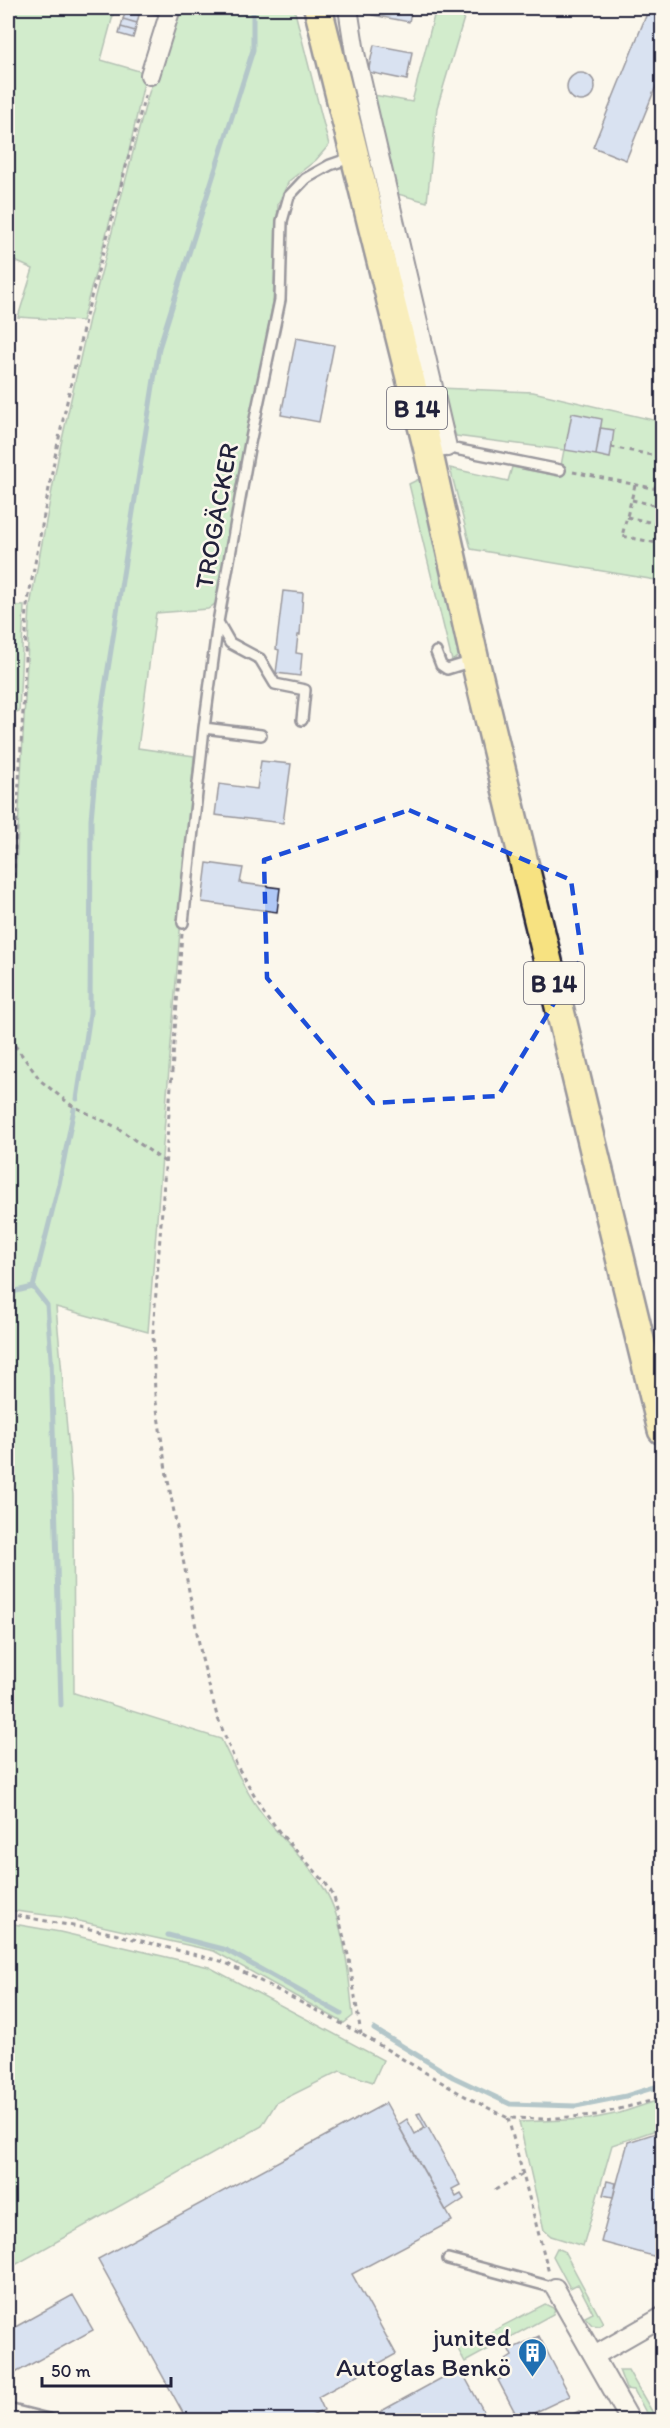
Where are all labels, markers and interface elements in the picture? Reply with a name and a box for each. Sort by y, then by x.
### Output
road number: B 14 [387,387,447,429]
street label: TROGÄCKER [187,441,245,591]
road number: B 14 [524,962,584,1004]
place label: junited Autoglas Benkö [336,2321,512,2383]
building icon: junited Autoglas Benkö [516,2336,548,2378]
scale bar [42,2350,171,2388]
text: 50 m [51,2360,91,2382]

